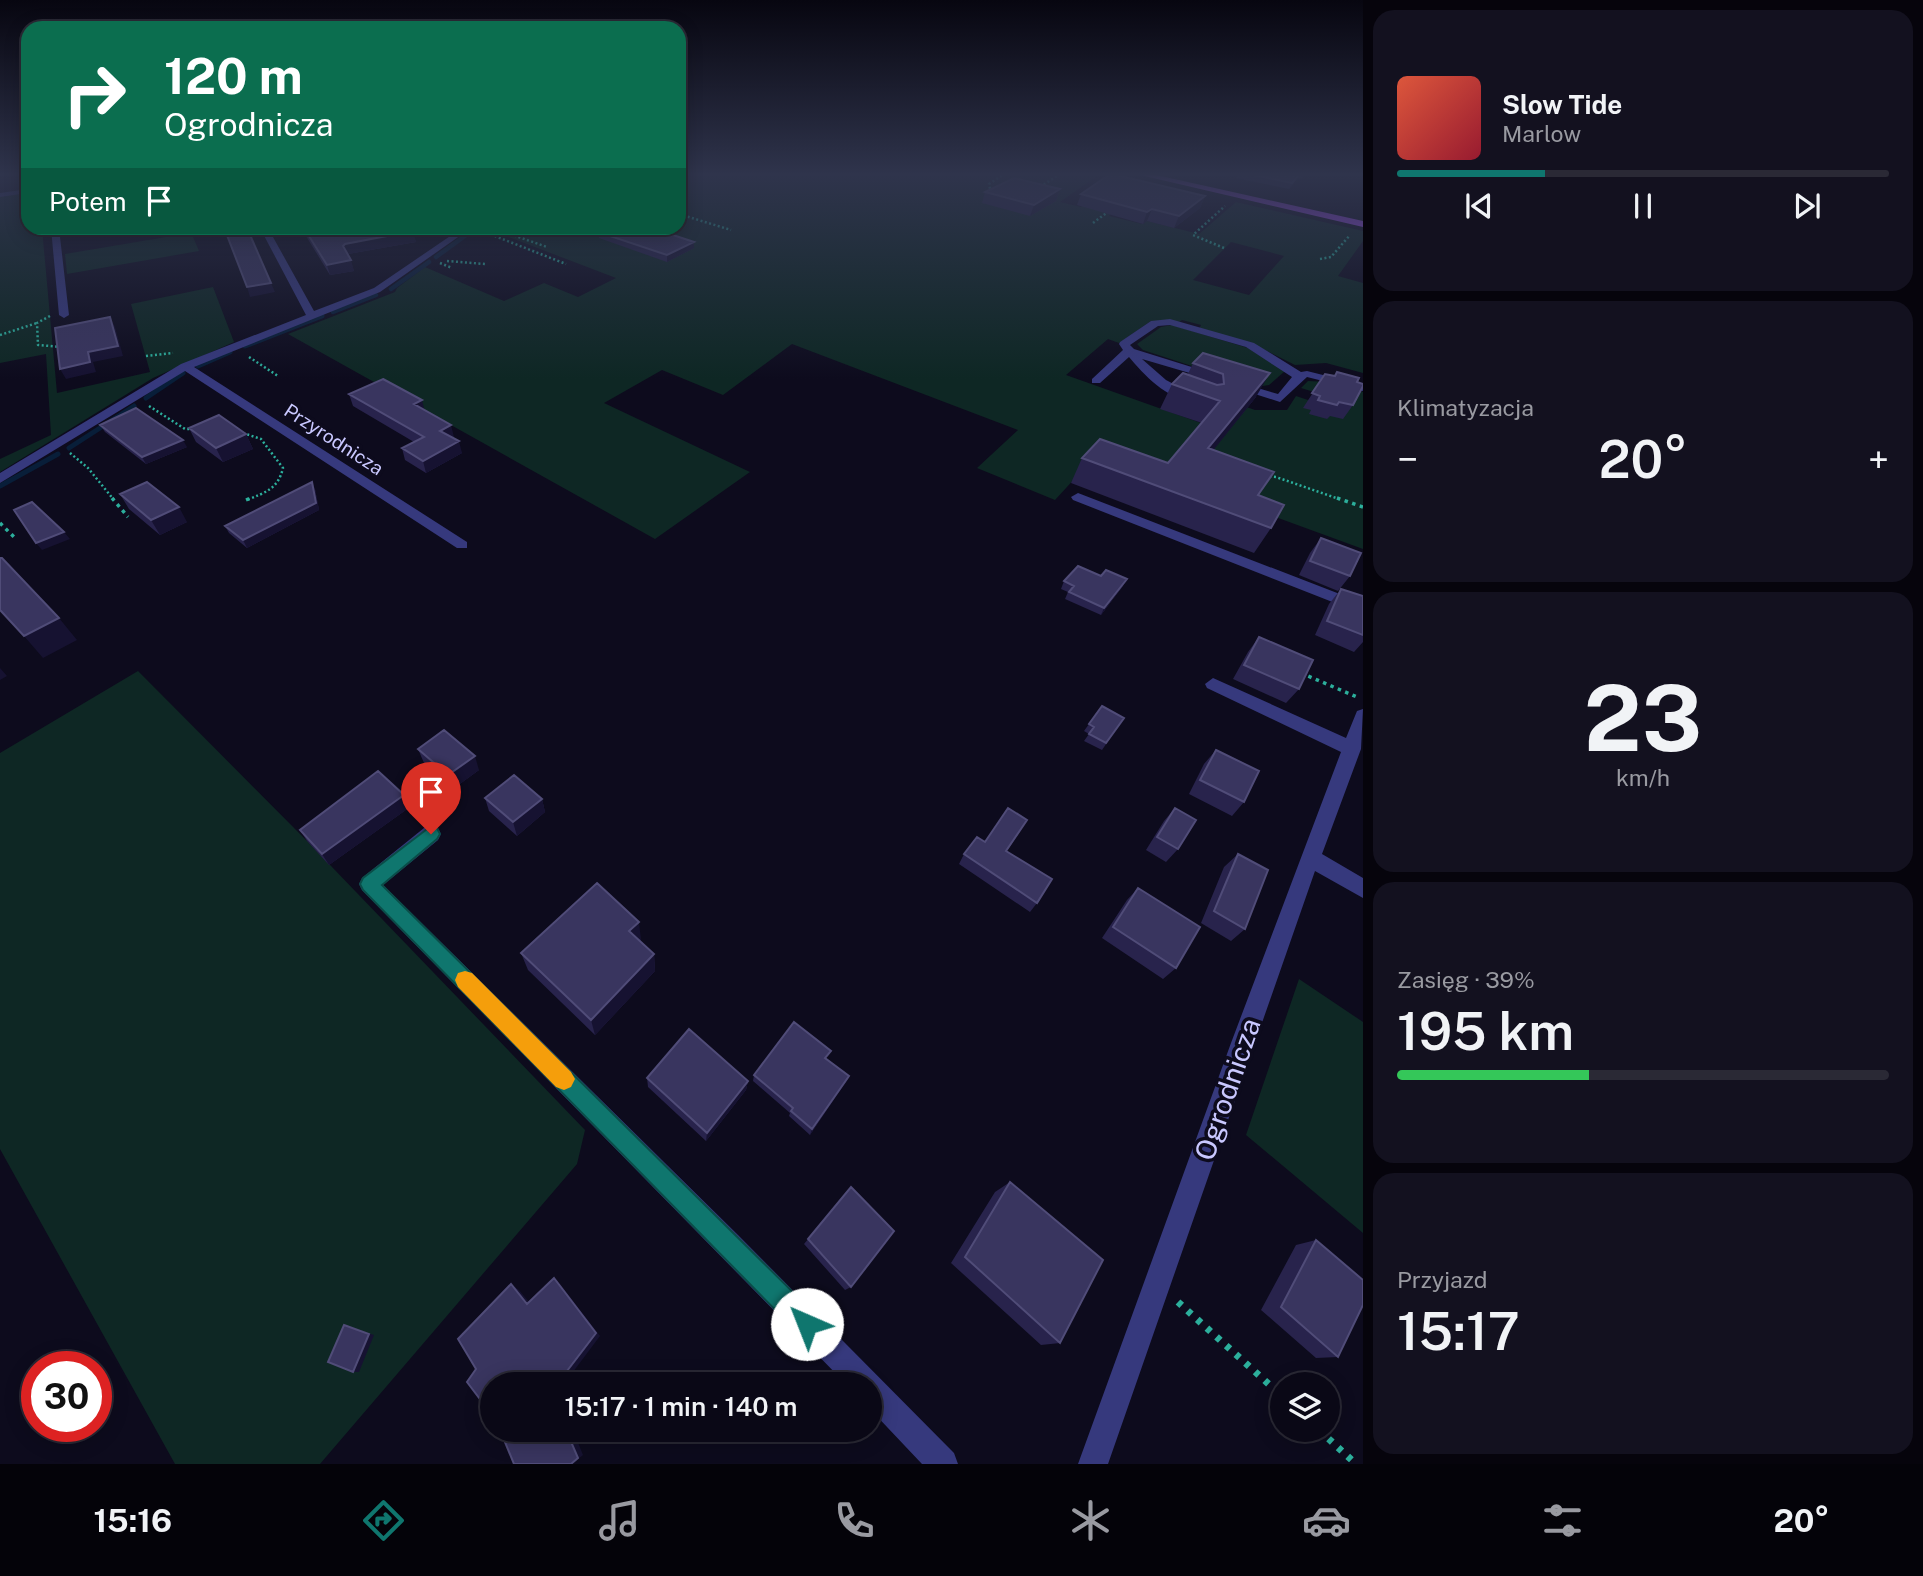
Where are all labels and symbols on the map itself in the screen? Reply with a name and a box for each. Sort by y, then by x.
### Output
street label: Przyrodnicza [280,399,388,479]
pin [401,762,461,834]
street label: Ogrodnicza [1187,1014,1267,1164]
position arrow [770,1287,844,1361]
speed limit sign: 30 [21,1351,112,1442]

